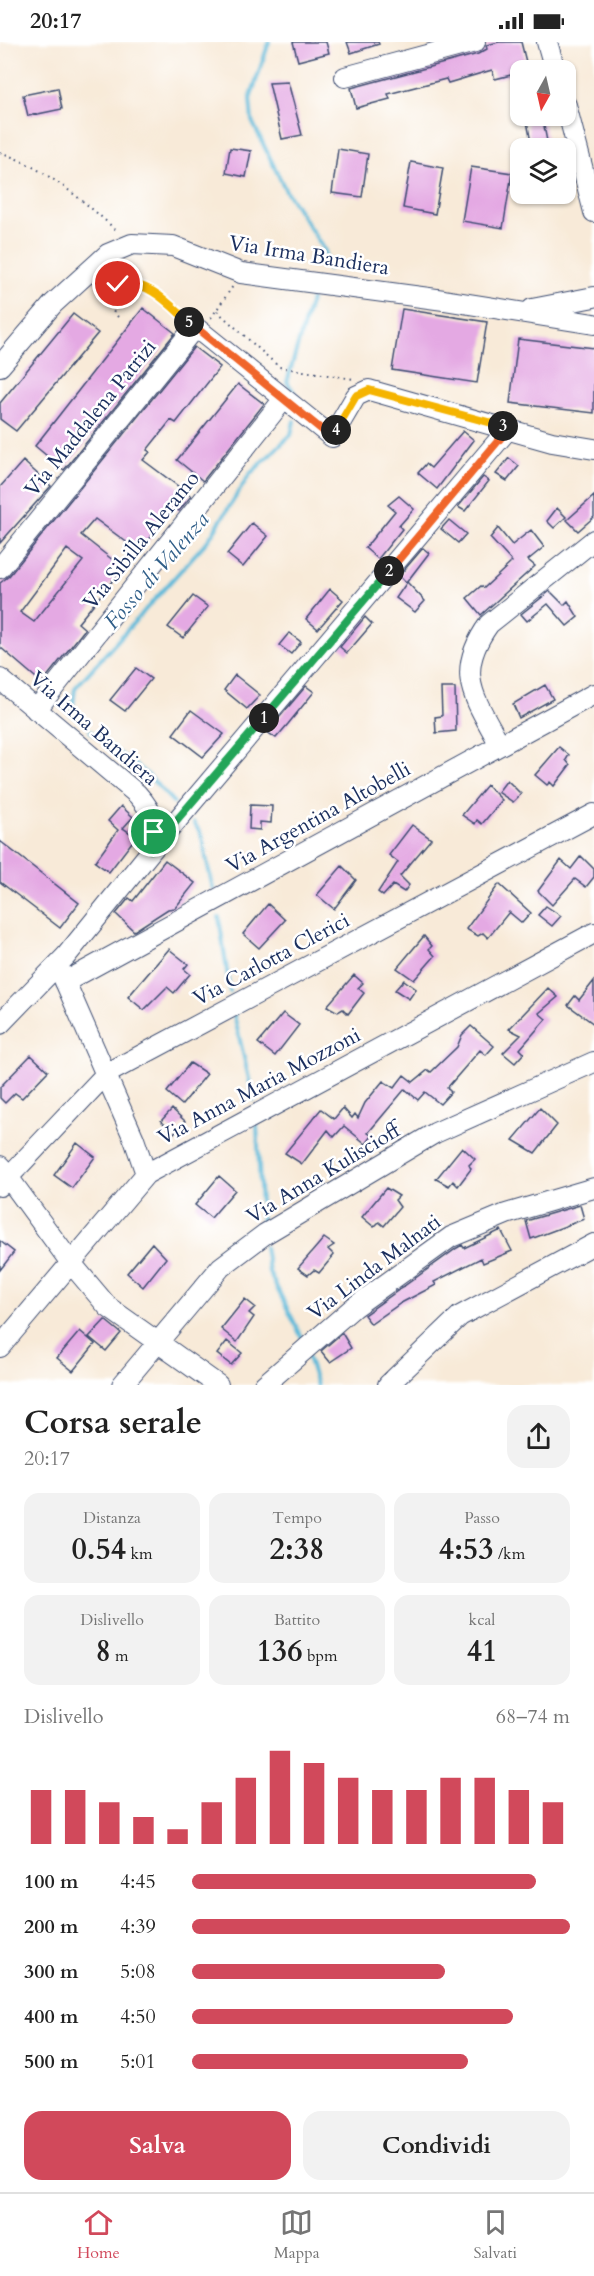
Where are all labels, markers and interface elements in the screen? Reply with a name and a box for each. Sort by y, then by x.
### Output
text: 20:17 [30,6,81,36]
north arrow [510,60,576,126]
map controls [510,60,576,204]
button: layers [510,138,576,204]
street label: Via Irma Bandiera [227,229,391,282]
pin [92,258,143,309]
icon: check [101,267,134,300]
pin: 5 [174,307,204,337]
text: 5 [185,311,193,333]
street label: Via Maddalena Patrizi [18,333,163,503]
pin: 3 [488,411,518,441]
pin: 4 [321,415,351,445]
text: 3 [499,415,507,437]
text: 4 [332,419,340,441]
street label: Via Sibilla Aleramo [76,465,206,616]
water label: Fosso di Valenza [98,506,216,636]
pin: 2 [374,556,404,586]
text: 2 [385,560,393,582]
street label: Via Irma Bandiera [23,664,164,792]
pin: 1 [249,703,279,733]
text: 1 [260,707,268,729]
street label: Via Argentina Altobelli [221,755,416,880]
pin [128,806,179,857]
icon: arrive [137,815,170,848]
street label: Via Carlotta Clerici [188,906,355,1013]
street label: Via Anna Maria Mozzoni [153,1021,366,1152]
street label: Via Anna Kuliscioff [241,1114,408,1231]
street label: Via Linda Malnati [302,1208,447,1327]
text: Corsa serale [24,1400,202,1445]
button: share [507,1405,570,1468]
text: 20:17 [24,1445,70,1472]
text: Distanza [83,1507,141,1529]
text: Tempo [272,1507,322,1529]
text: Passo [464,1507,500,1529]
text: 0.54 [71,1529,126,1570]
text: 2:38 [270,1529,324,1570]
text: 4:53 [439,1529,494,1570]
text: km [126,1543,153,1565]
text: /km [494,1543,525,1565]
text: Dislivello [80,1609,144,1631]
text: Battito [274,1609,320,1631]
text: kcal [469,1609,495,1631]
text: 8 [95,1631,111,1672]
text: 136 [256,1631,303,1672]
text: 41 [467,1631,497,1672]
text: m [111,1645,129,1667]
text: bpm [303,1645,338,1667]
text: Dislivello [24,1703,103,1730]
text: 68–74 m [496,1703,570,1730]
text: 100 m [24,1868,79,1895]
text: 4:45 [120,1868,156,1895]
text: 200 m [24,1913,79,1940]
text: 4:39 [120,1913,156,1940]
text: 300 m [24,1958,79,1985]
text: 5:08 [120,1958,156,1985]
text: 400 m [24,2003,79,2030]
text: 4:50 [120,2003,156,2030]
text: 500 m [24,2048,79,2075]
text: 5:01 [120,2048,156,2075]
button: Salva [24,2111,291,2180]
button: Condividi [303,2111,570,2180]
tab: Home [77,2206,120,2264]
tab: Mappa [274,2206,320,2264]
tab: Salvati [473,2206,517,2264]

